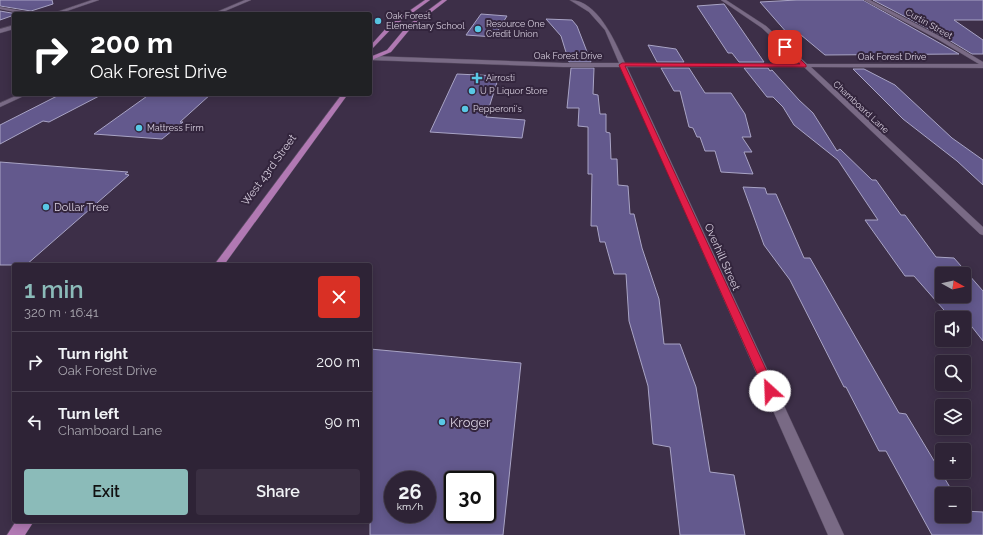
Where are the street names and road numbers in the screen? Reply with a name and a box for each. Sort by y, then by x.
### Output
street label: Curtin Street [904,7,954,41]
street label: Oak Forest Drive [534,51,603,61]
street label: Oak Forest Drive [858,52,927,62]
street label: Chamboard Lane [831,79,891,136]
street label: West 43rd Street [239,132,299,208]
street label: Overhill Street [701,221,743,293]

